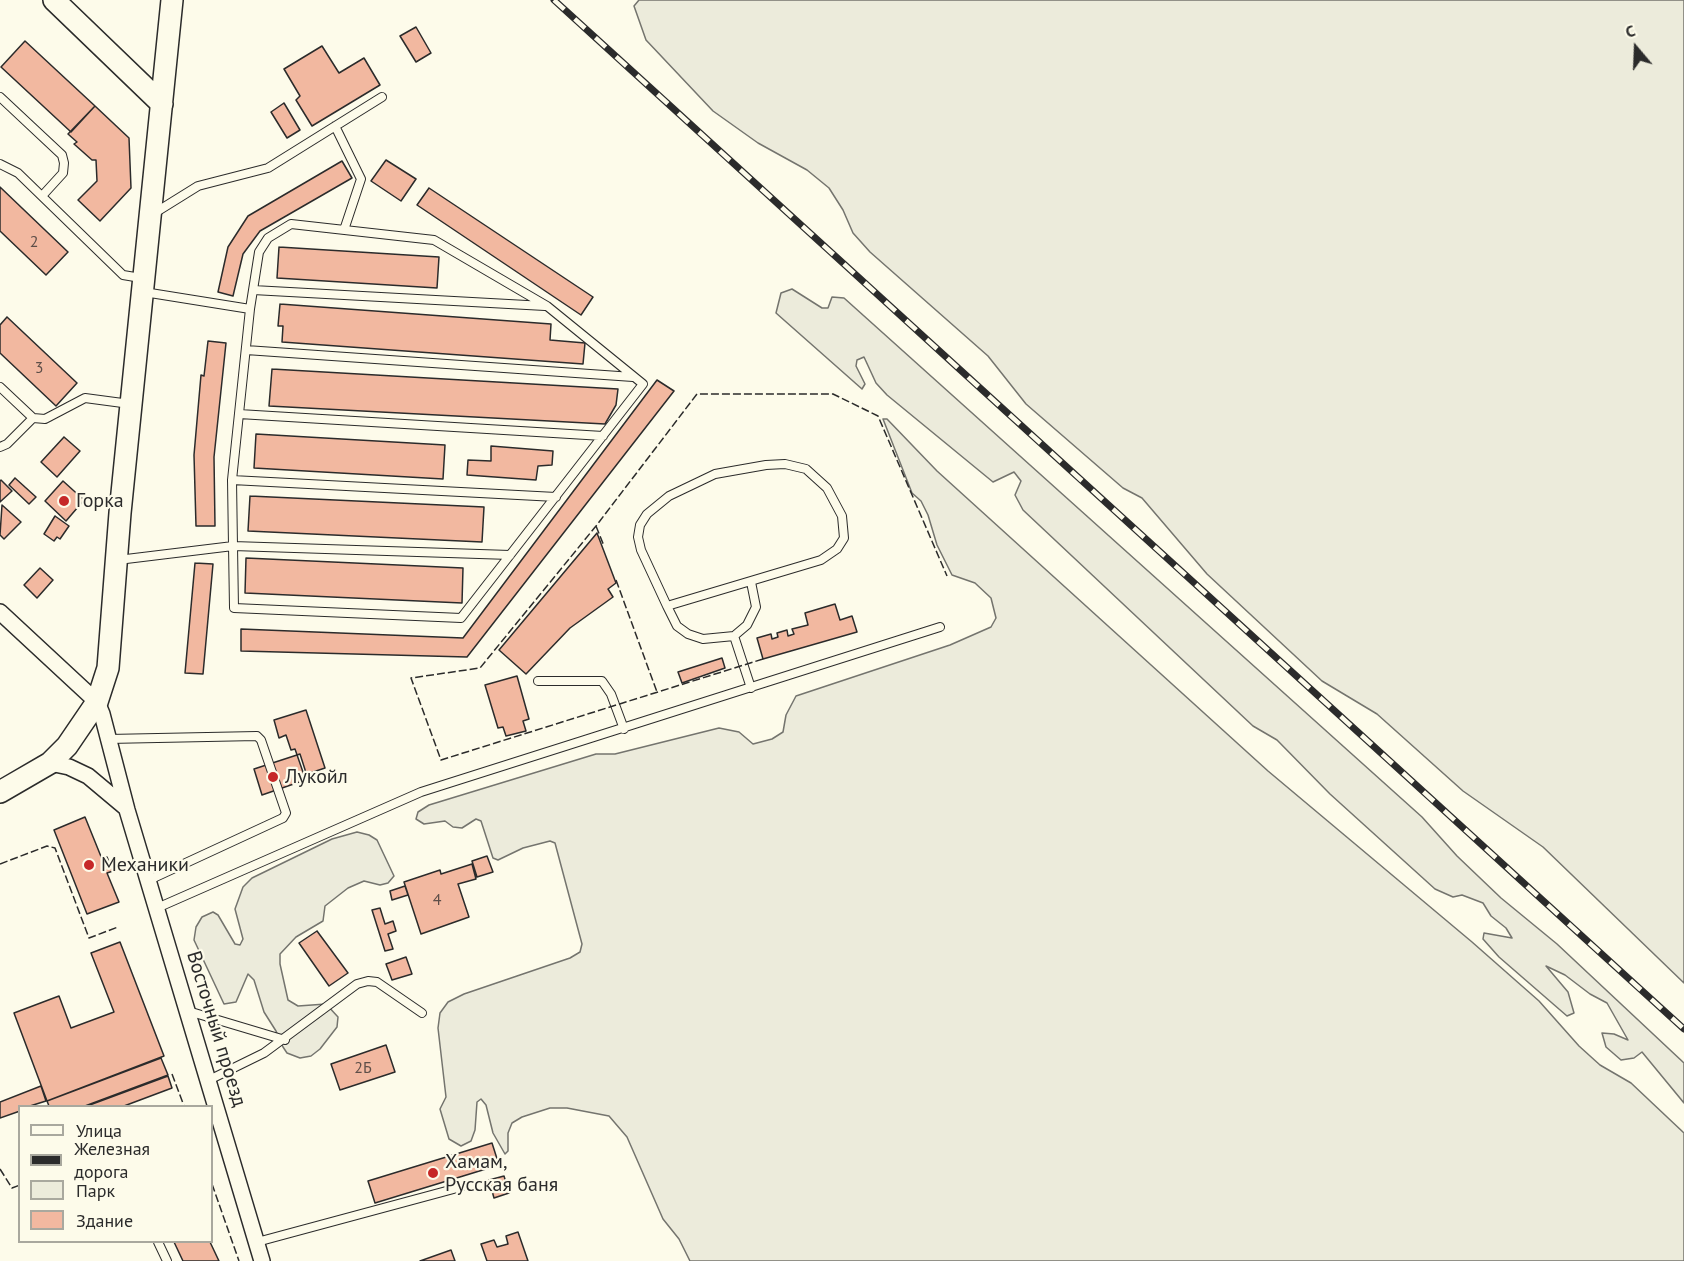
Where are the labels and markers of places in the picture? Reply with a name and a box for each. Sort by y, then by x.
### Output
place label: Горка [76,489,124,513]
marker: Горка [57,494,71,508]
place label: Лукойл [285,765,348,789]
marker: Лукойл [266,770,280,784]
place label: Механики [101,853,189,877]
marker: Механики [82,858,96,872]
place label: Хамам, Русская баня [445,1150,558,1197]
marker: Хамам, Русская баня [426,1166,440,1180]

